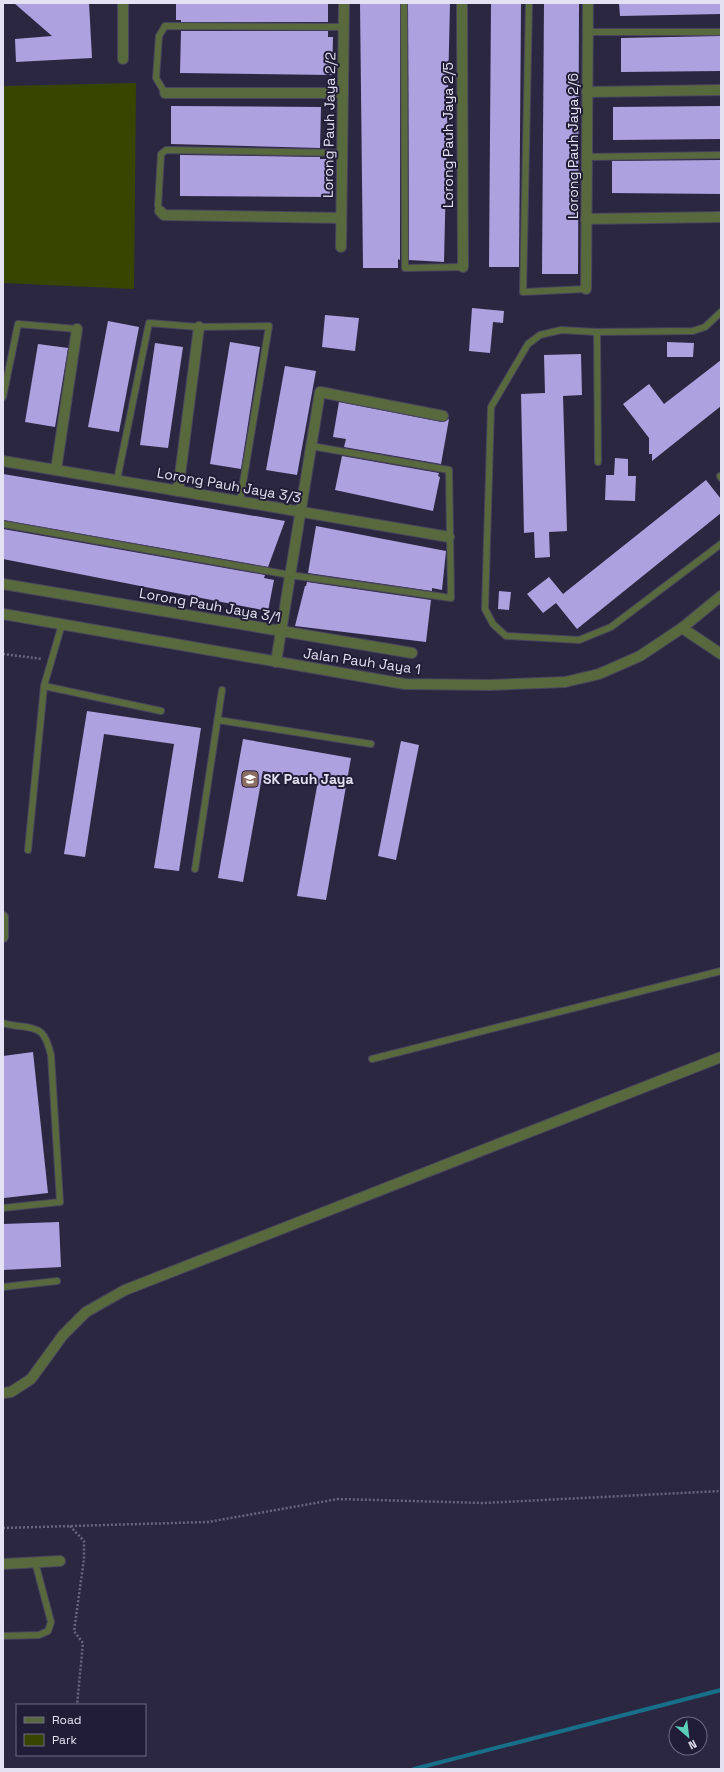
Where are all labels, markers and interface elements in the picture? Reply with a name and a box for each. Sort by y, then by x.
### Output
street label: Lorong Pauh Jaya 2/2 [319,52,339,198]
street label: Lorong Pauh Jaya 2/5 [439,62,457,208]
street label: Lorong Pauh Jaya 2/6 [564,73,582,219]
street label: Lorong Pauh Jaya 3/3 [155,463,303,507]
street label: Lorong Pauh Jaya 3/1 [138,584,282,626]
street label: Jalan Pauh Jaya 1 [302,644,422,678]
school or university icon: SK Pauh Jaya [240,769,260,789]
place label: SK Pauh Jaya [263,770,354,788]
legend [16,1704,146,1756]
text: Road [52,1712,81,1728]
north arrow [668,1716,708,1756]
text: Park [52,1732,77,1748]
text: N [686,1737,699,1753]

